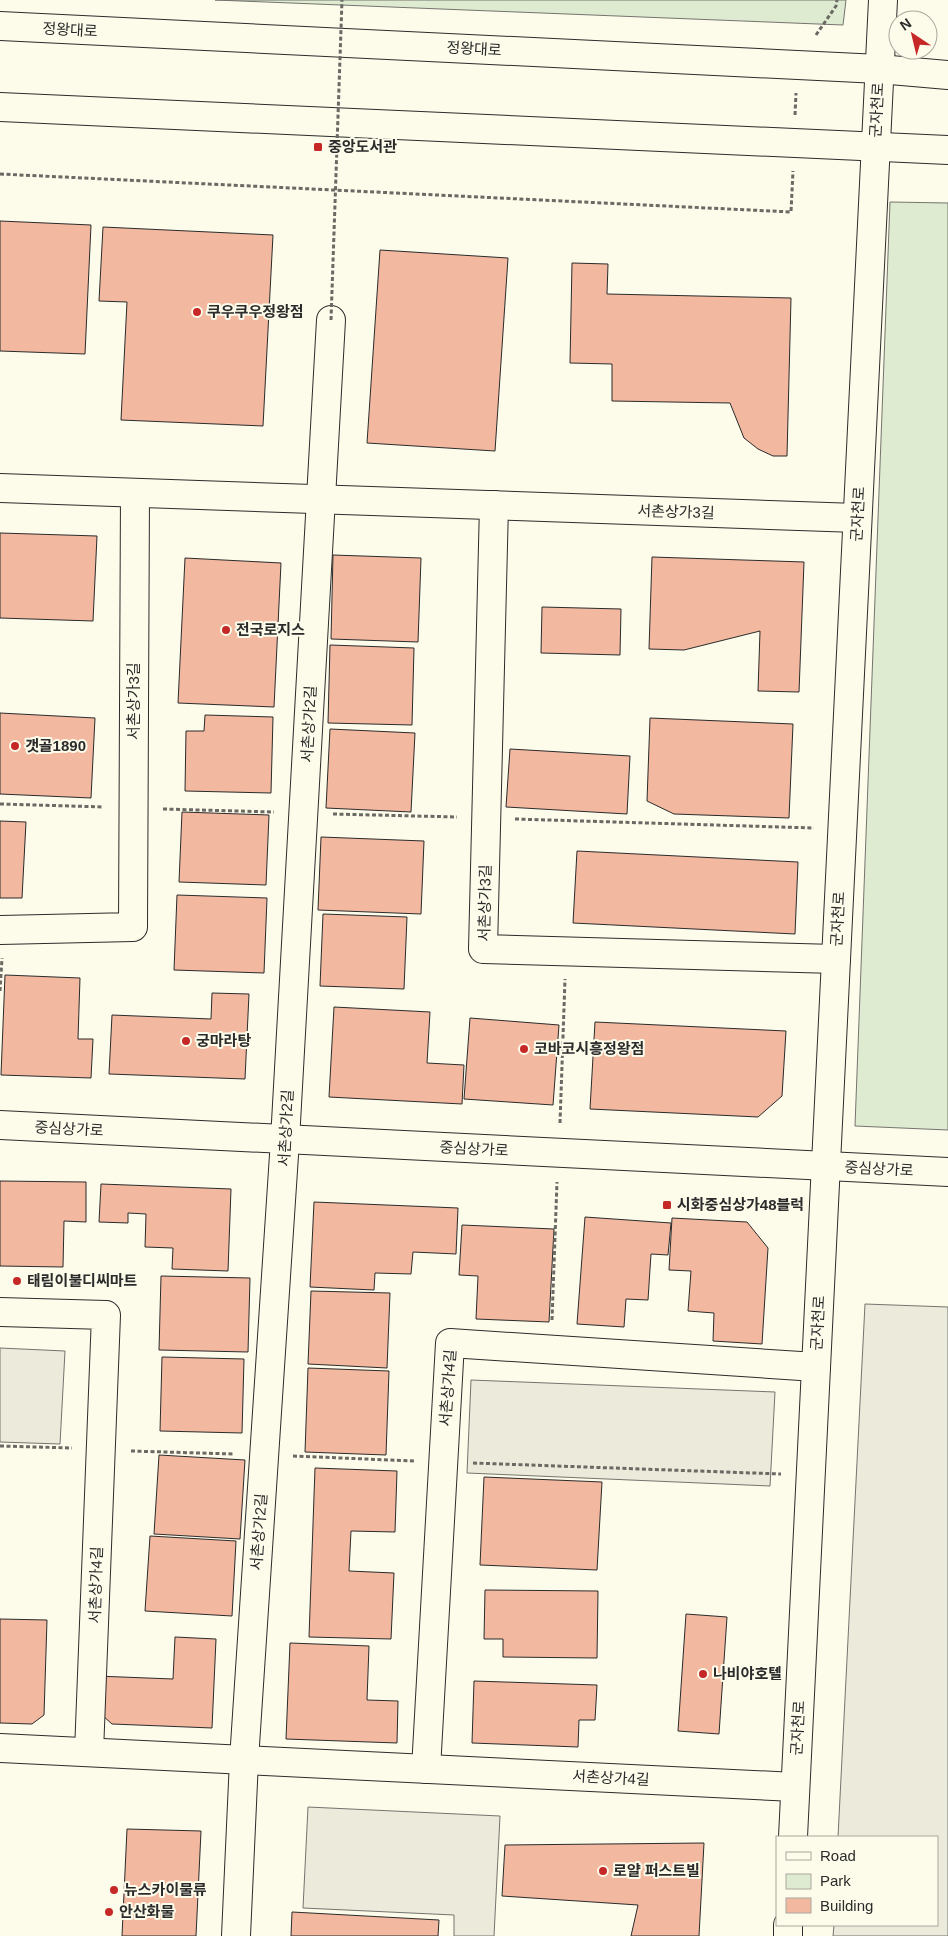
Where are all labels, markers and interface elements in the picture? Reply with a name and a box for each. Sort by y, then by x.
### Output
north arrow [888,10,938,60]
text: N [897,15,914,34]
street label: 정왕대로 [42,20,98,39]
street label: 정왕대로 [446,39,502,58]
street label: 군자천로 [867,82,886,138]
place label: 중앙도서관 [328,138,397,155]
marker: 중앙도서관 [312,141,324,153]
place label: 쿠우쿠우정왕점 [207,303,304,320]
marker: 쿠우쿠우정왕점 [191,306,203,318]
street label: 군자천로 [848,486,867,542]
street label: 서촌상가3길 [637,502,715,521]
place label: 전국로지스 [236,621,305,638]
marker: 전국로지스 [220,624,232,636]
street label: 서촌상가3길 [125,662,142,740]
street label: 서촌상가2길 [298,685,319,763]
place label: 갯골1890 [25,737,86,754]
marker: 갯골1890 [9,740,21,752]
street label: 서촌상가3길 [475,864,494,942]
street label: 군자천로 [828,891,847,947]
place label: 궁마라탕 [196,1032,251,1049]
marker: 궁마라탕 [180,1035,192,1047]
place label: 코바코시흥정왕점 [534,1040,644,1057]
marker: 코바코시흥정왕점 [518,1043,530,1055]
street label: 서촌상가2길 [275,1089,296,1167]
street label: 중심상가로 [34,1118,104,1139]
street label: 중심상가로 [439,1138,509,1159]
street label: 중심상가로 [844,1158,914,1179]
place label: 시화중심상가48블럭 [677,1196,804,1213]
marker: 시화중심상가48블럭 [661,1199,673,1211]
place label: 태림이불디씨마트 [27,1272,138,1289]
marker: 태림이불디씨마트 [11,1275,23,1287]
street label: 군자천로 [808,1295,827,1351]
street label: 서촌상가4길 [436,1349,459,1427]
street label: 서촌상가2길 [247,1493,270,1571]
street label: 서촌상가4길 [86,1546,105,1624]
place label: 나비야호텔 [713,1665,782,1682]
marker: 나비야호텔 [697,1668,709,1680]
street label: 군자천로 [788,1700,807,1756]
street label: 서촌상가4길 [572,1767,650,1788]
legend [776,1836,938,1926]
text: Road [820,1847,856,1864]
place label: 로얄 퍼스트빌 [613,1862,700,1879]
marker: 로얄 퍼스트빌 [597,1865,609,1877]
text: Park [820,1872,851,1889]
place label: 뉴스카이물류 [124,1881,207,1898]
marker: 뉴스카이물류 [108,1884,120,1896]
text: Building [820,1897,873,1914]
place label: 안산화물 [119,1903,174,1920]
marker: 안산화물 [103,1906,115,1918]

